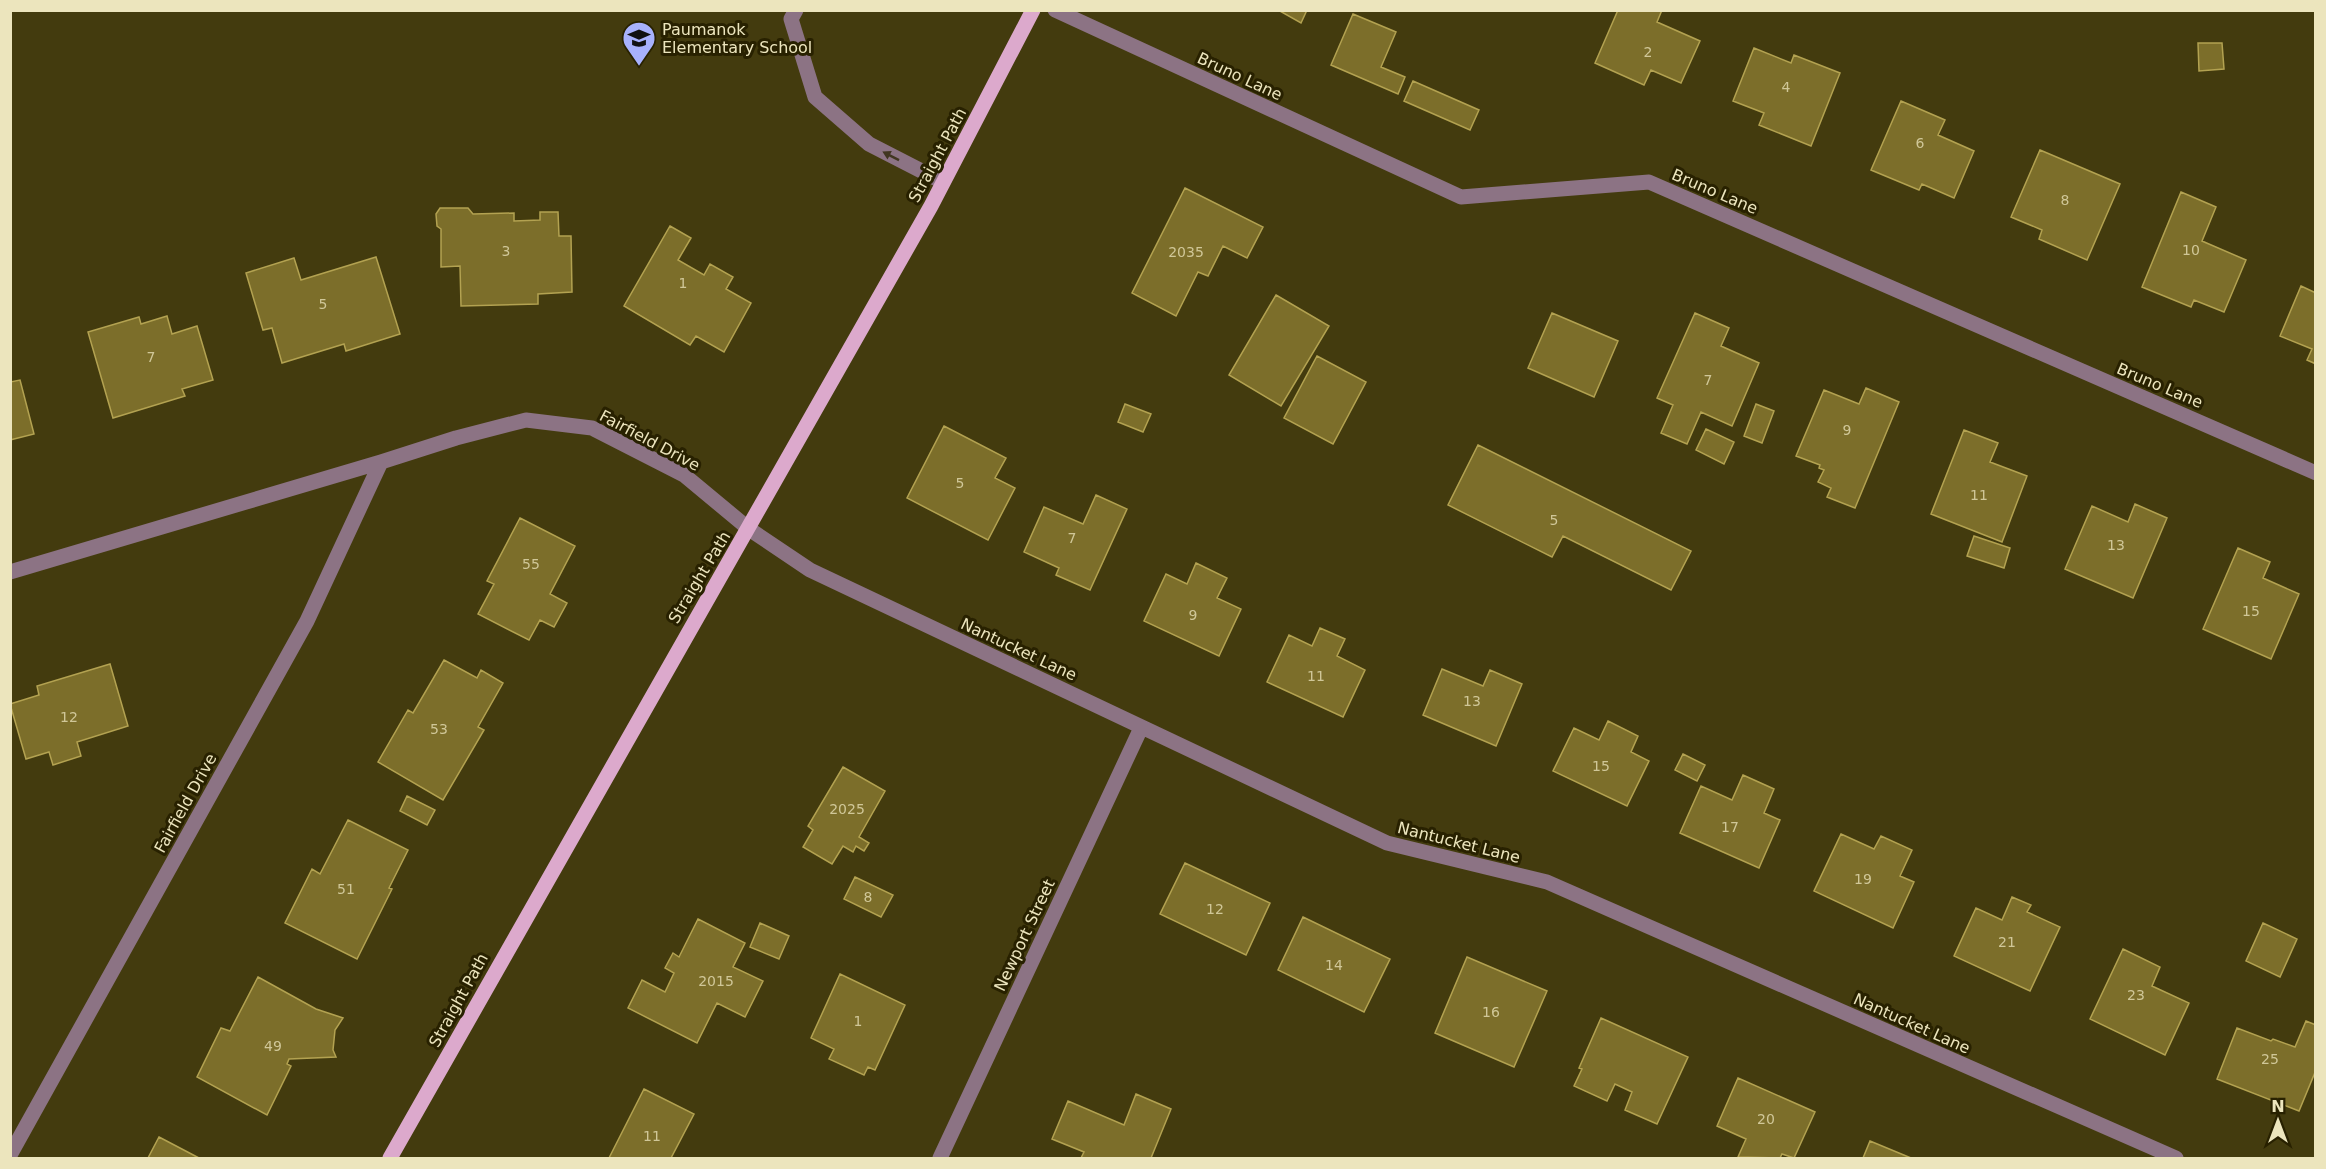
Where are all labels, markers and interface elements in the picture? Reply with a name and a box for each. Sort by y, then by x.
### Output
school or university icon: Paumanok Elementary School [621,20,657,67]
place label: Paumanok Elementary School [662,20,812,57]
house number: 2 [1644,44,1652,60]
street label: Bruno Lane [1194,49,1285,104]
house number: 4 [1782,79,1791,95]
street label: Straight Path [905,105,970,206]
house number: 6 [1916,135,1925,151]
one-way arrow [883,151,900,160]
street label: Bruno Lane [1669,165,1761,218]
house number: 8 [2061,192,2069,208]
house number: 10 [2182,242,2200,258]
house number: 3 [502,243,510,259]
house number: 2035 [1168,244,1204,260]
house number: 1 [679,275,687,291]
house number: 5 [319,296,327,312]
house number: 7 [147,349,155,365]
street label: Bruno Lane [2114,359,2206,412]
house number: 7 [1704,372,1712,388]
street label: Fairfield Drive [596,406,703,475]
house number: 9 [1843,422,1851,438]
house number: 5 [956,475,964,491]
house number: 11 [1970,487,1988,503]
house number: 5 [1550,512,1558,528]
street label: Straight Path [664,528,734,627]
house number: 7 [1068,530,1076,546]
house number: 13 [2107,537,2125,553]
house number: 55 [522,556,540,572]
house number: 15 [2242,603,2260,619]
house number: 9 [1189,607,1197,623]
street label: Nantucket Lane [958,614,1080,685]
house number: 11 [1307,668,1325,684]
house number: 13 [1463,693,1481,709]
house number: 12 [60,709,78,725]
house number: 53 [430,721,448,737]
street label: Fairfield Drive [150,750,221,856]
house number: 15 [1592,758,1610,774]
house number: 2025 [829,801,865,817]
street label: Nantucket Lane [1396,818,1522,867]
house number: 17 [1721,819,1739,835]
house number: 19 [1854,871,1872,887]
street label: Newport Street [990,876,1059,994]
house number: 51 [337,881,355,897]
house number: 8 [864,889,872,905]
house number: 12 [1206,901,1224,917]
house number: 21 [1998,934,2016,950]
street label: Straight Path [425,950,492,1050]
house number: 14 [1325,957,1343,973]
house number: 2015 [698,973,734,989]
house number: 23 [2127,987,2145,1003]
street label: Nantucket Lane [1851,989,1973,1058]
house number: 16 [1482,1004,1500,1020]
house number: 1 [854,1013,862,1029]
house number: 49 [264,1038,282,1054]
house number: 25 [2261,1051,2279,1067]
north arrow [2248,1091,2308,1151]
text: N [2271,1097,2285,1116]
house number: 20 [1757,1111,1775,1127]
house number: 11 [643,1128,661,1144]

